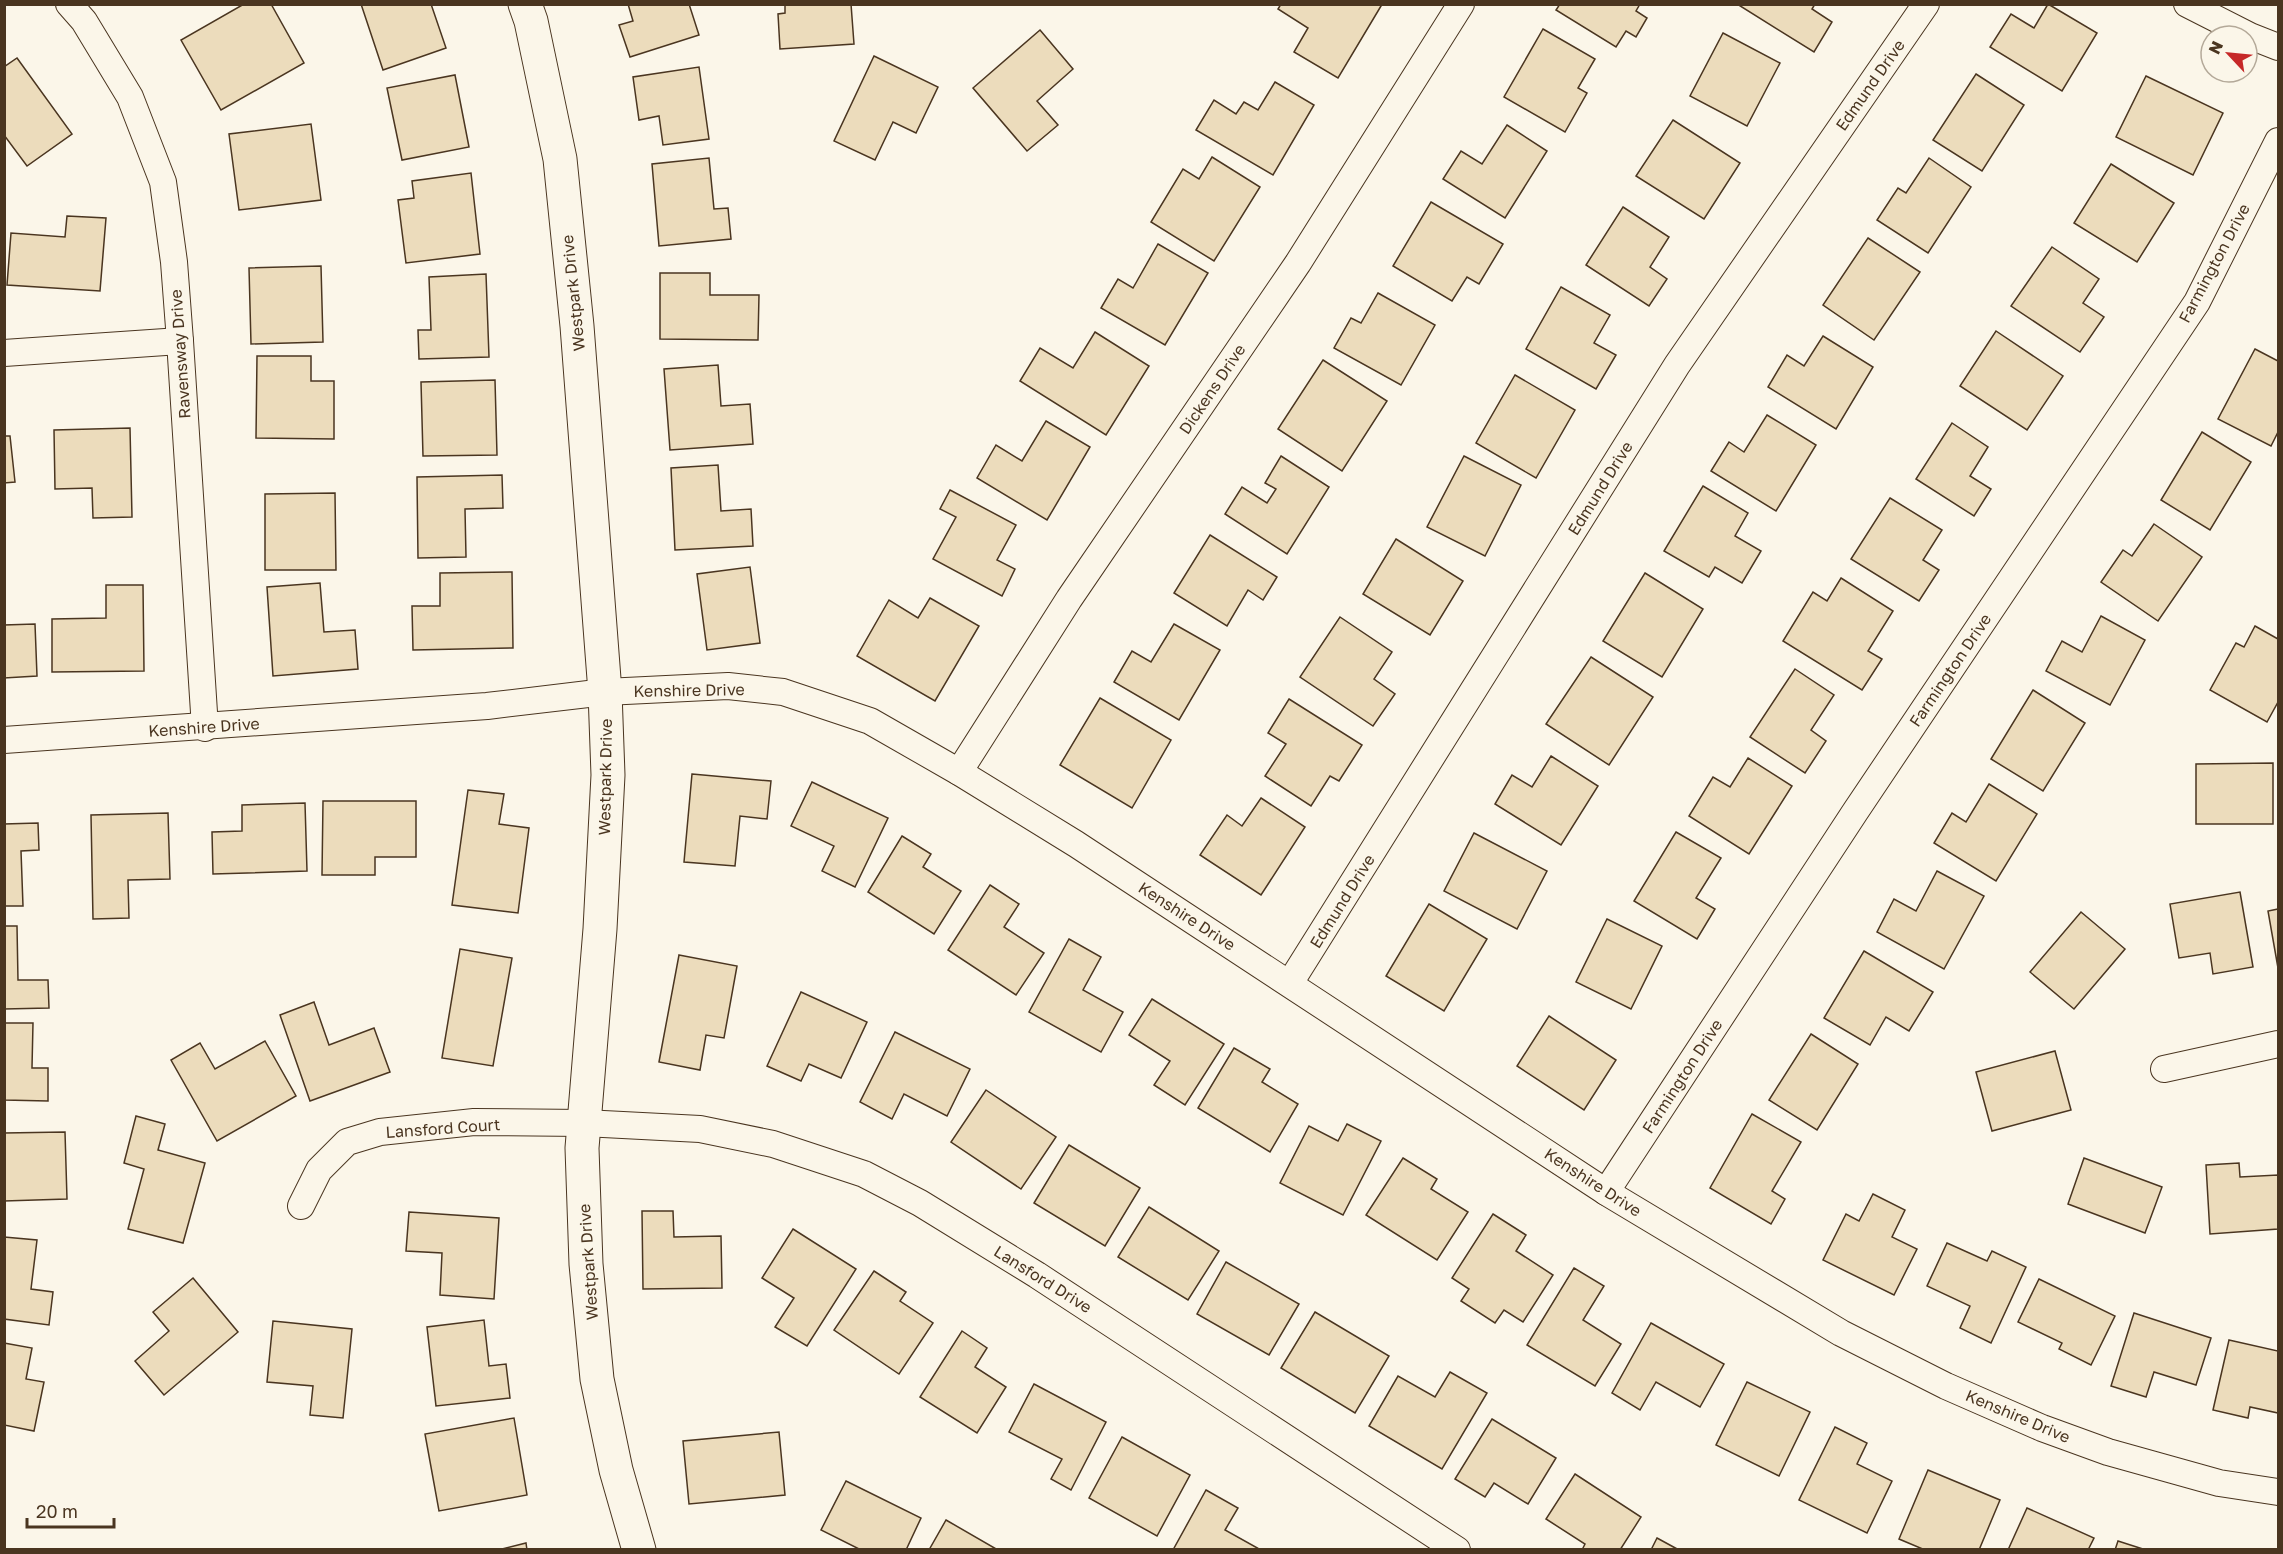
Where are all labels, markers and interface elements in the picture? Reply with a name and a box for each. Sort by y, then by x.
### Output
north arrow [2199,24,2259,84]
street label: Edmund Drive [1831,36,1909,134]
text: N [2204,38,2227,57]
street label: Farmington Drive [2174,200,2254,326]
street label: Westpark Drive [557,234,589,352]
street label: Ravensway Drive [166,289,194,419]
street label: Dickens Drive [1175,340,1249,438]
street label: Edmund Drive [1563,437,1637,539]
street label: Farmington Drive [1905,610,1995,730]
street label: Kenshire Drive [633,679,745,701]
street label: Kenshire Drive [148,713,260,741]
street label: Westpark Drive [594,718,616,836]
street label: Edmund Drive [1305,850,1379,952]
street label: Kenshire Drive [1135,877,1239,955]
street label: Farmington Drive [1638,1015,1726,1137]
street label: Lansford Court [385,1114,501,1142]
street label: Kenshire Drive [1541,1143,1645,1221]
street label: Westpark Drive [574,1203,602,1321]
street label: Lansford Drive [990,1241,1096,1317]
street label: Kenshire Drive [1963,1385,2073,1447]
scale bar [27,1491,114,1529]
text: 20 m [36,1500,78,1522]

